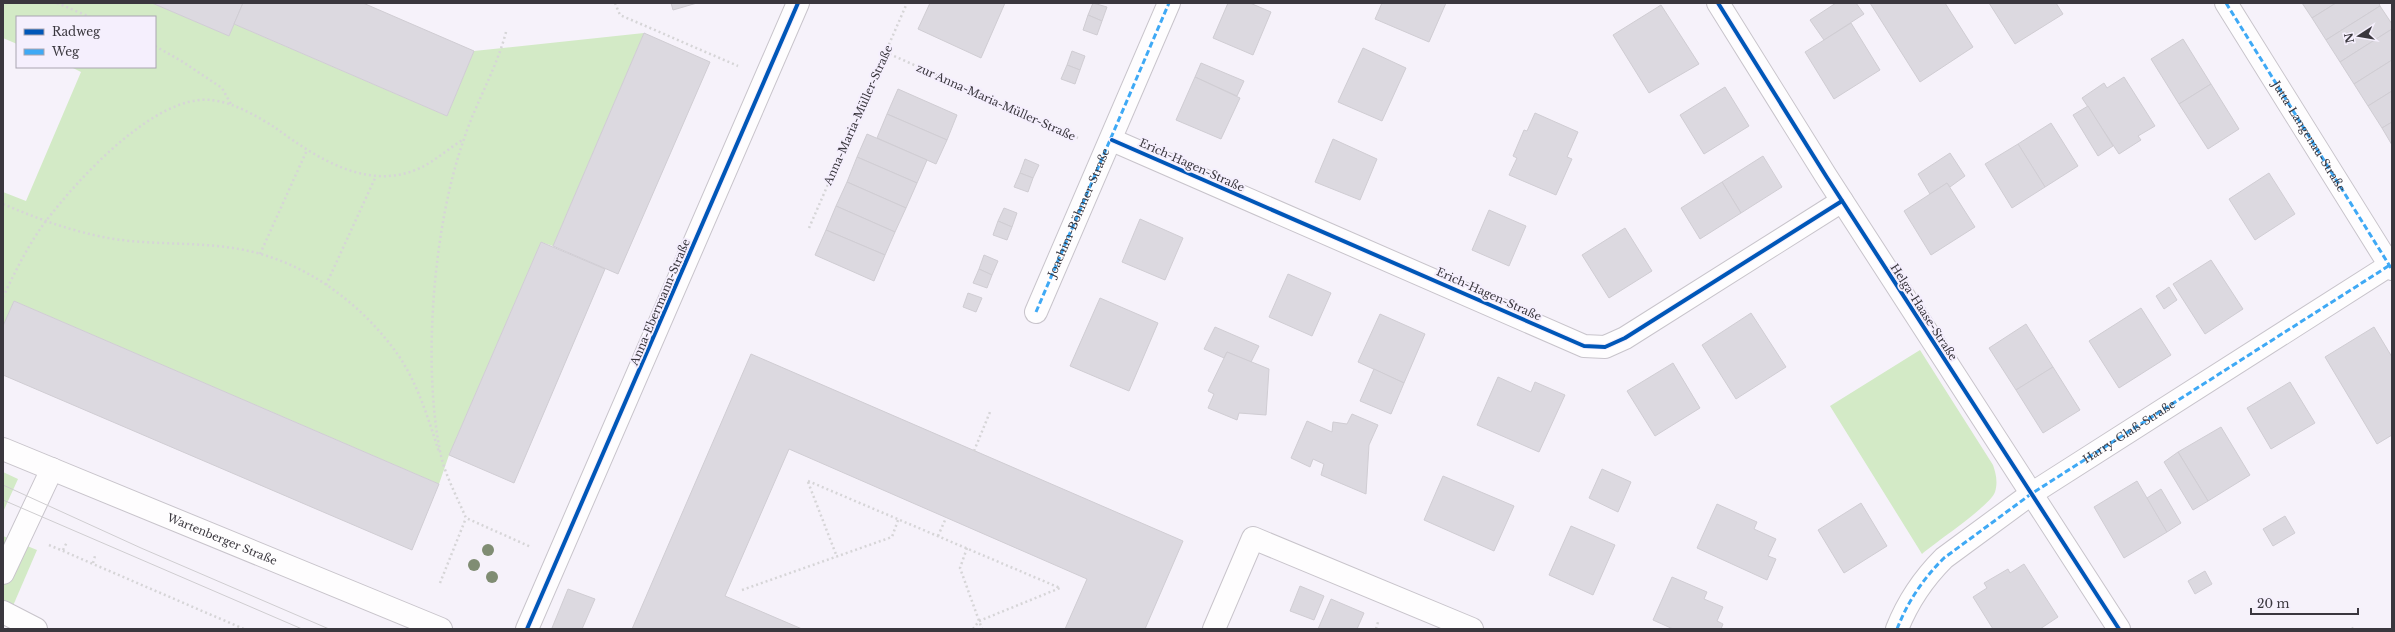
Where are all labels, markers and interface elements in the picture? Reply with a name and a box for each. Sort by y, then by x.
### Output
legend [16,16,156,68]
north arrow [2339,16,2379,56]
text: Radweg [52,24,101,39]
text: N [2341,31,2357,45]
street label: Anna-Maria-Müller-Straße [820,43,895,188]
text: Weg [51,44,80,59]
street label: zur Anna-Maria-Müller-Straße [914,60,1078,144]
street label: Jutta-Langenau-Straße [2268,77,2349,194]
street label: Erich-Hagen-Straße [1137,136,1247,194]
street label: Joachim-Böhmer-Straße [1044,146,1113,281]
street label: Anna-Ebermann-Straße [627,237,693,368]
street label: Helga-Haase-Straße [1887,261,1961,363]
street label: Erich-Hagen-Straße [1434,265,1544,323]
street label: Harry-Glaß-Straße [2080,397,2178,466]
street label: Wartenberger Straße [164,510,279,568]
scale bar [2251,590,2358,616]
text: 20 m [2257,596,2289,611]

